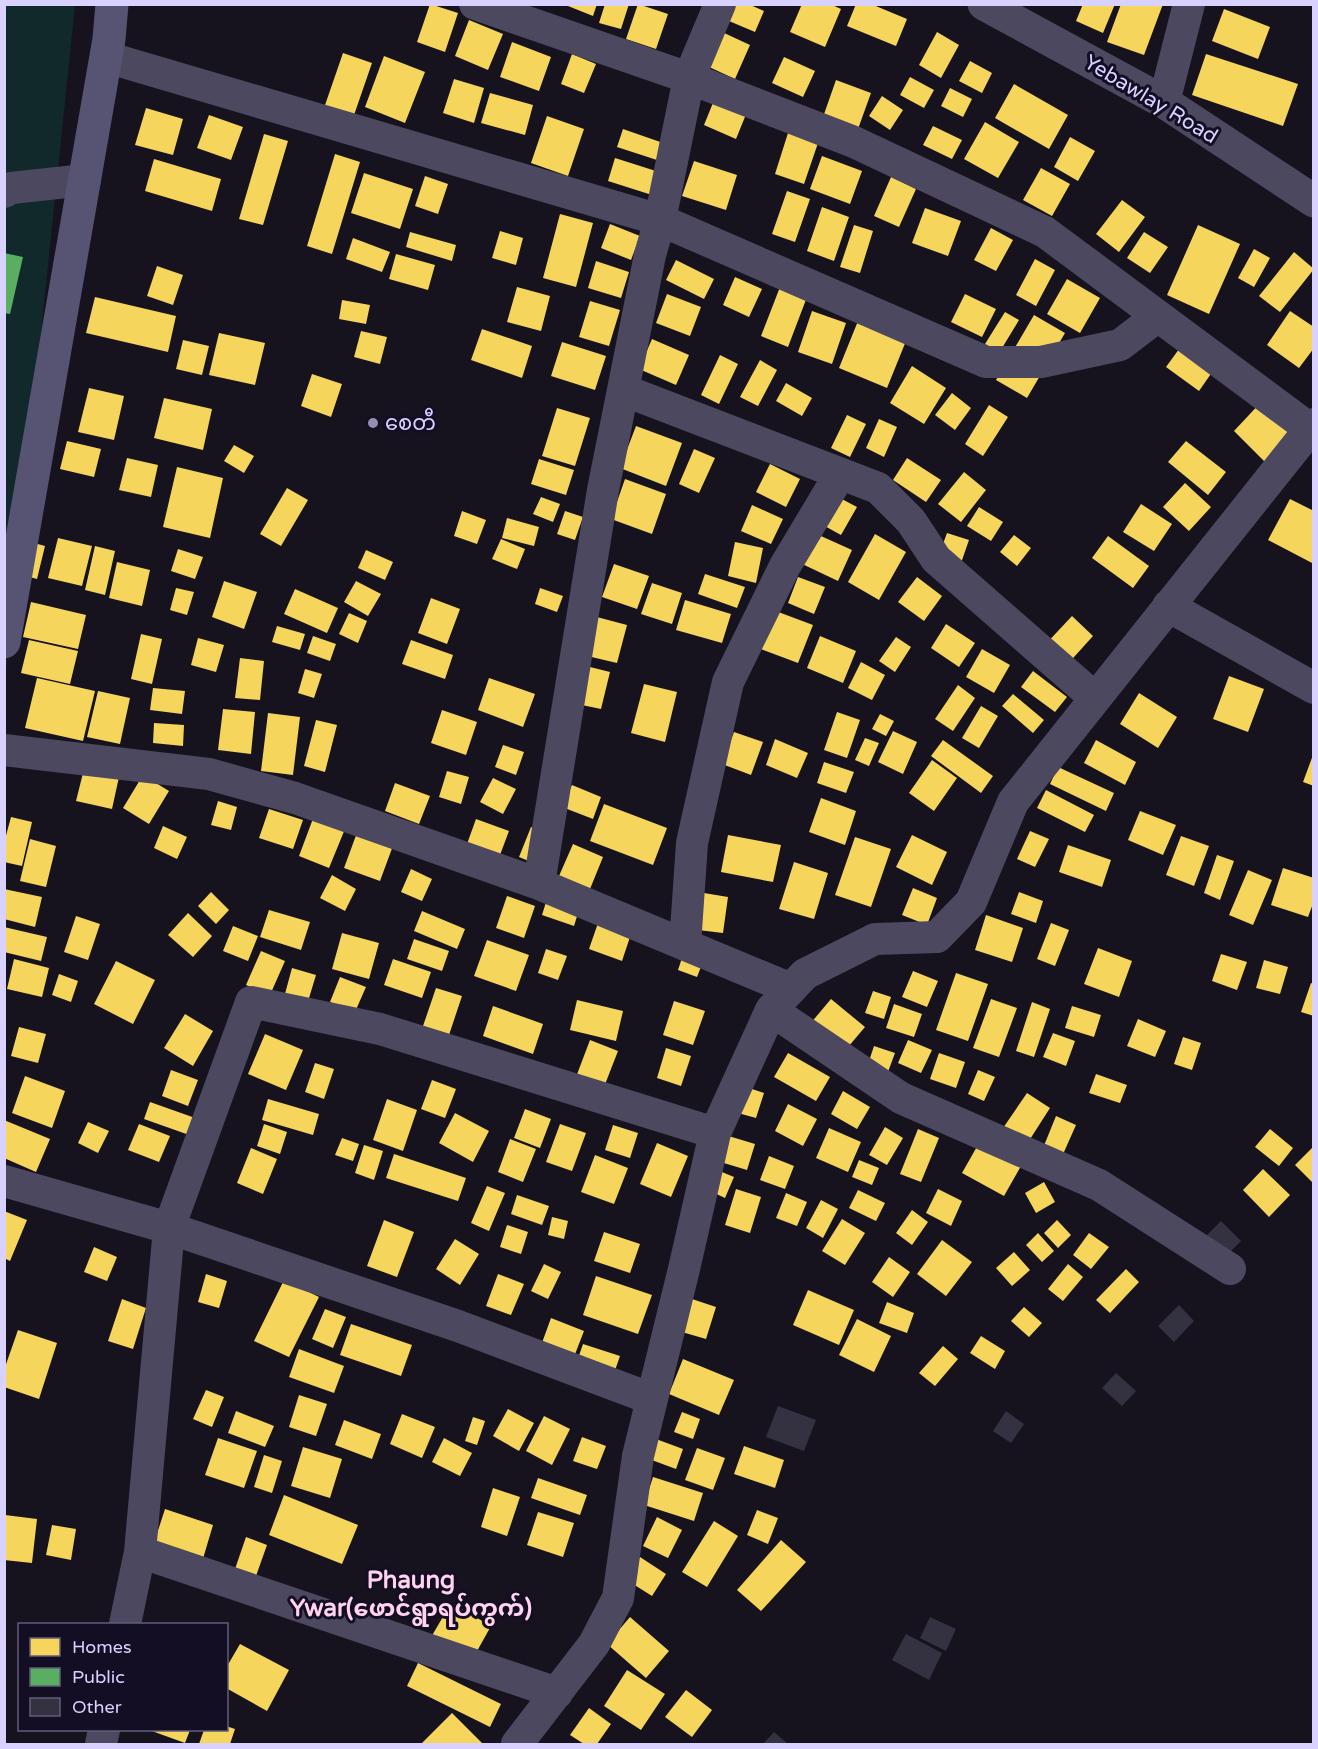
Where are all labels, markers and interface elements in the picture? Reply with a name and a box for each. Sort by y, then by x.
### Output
street label: Yebawlay Road [1079,50,1222,149]
place label: စေတီ [385,407,436,436]
marker: စေတီ [366,416,380,430]
district label: Phaung Ywar(ဖောင်ရွာရပ်ကွက်) [290,1566,532,1627]
legend [18,1623,228,1731]
text: Homes [72,1636,132,1658]
text: Public [72,1666,125,1688]
text: Other [72,1696,122,1718]

